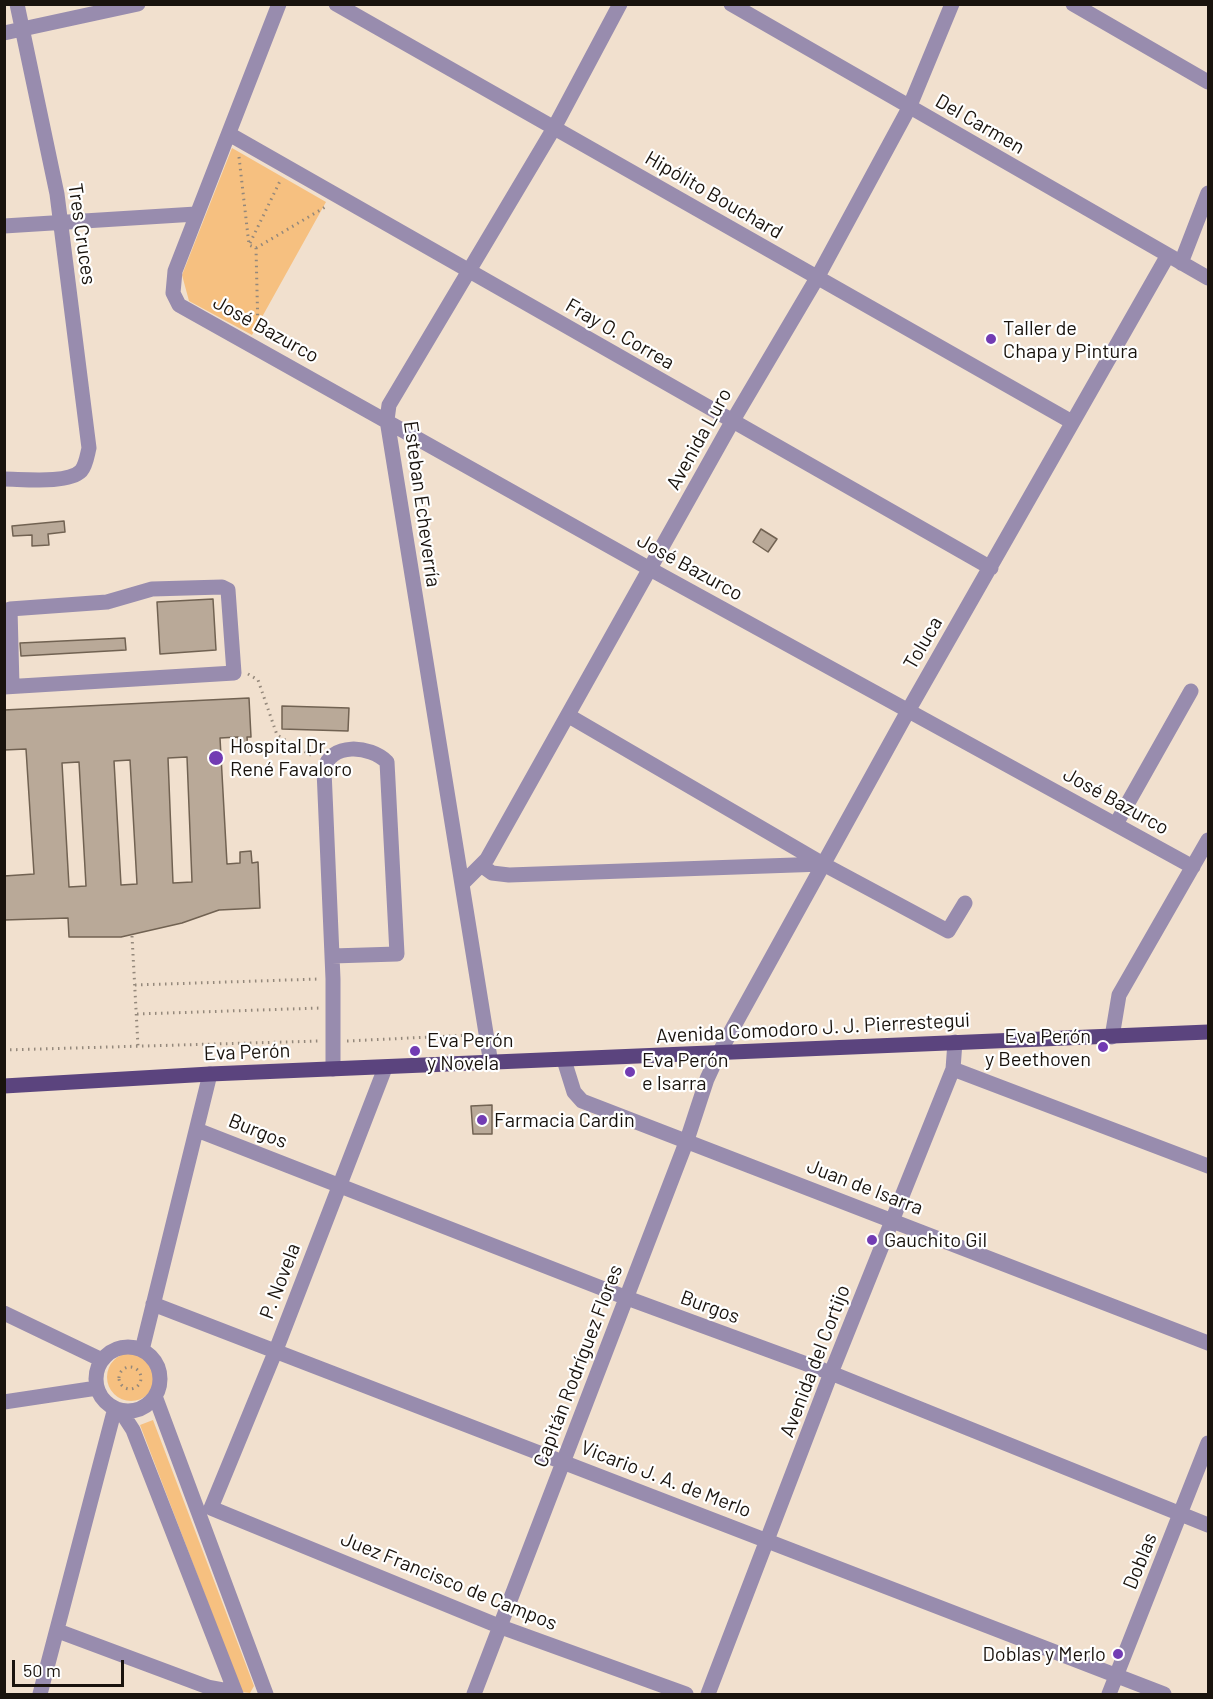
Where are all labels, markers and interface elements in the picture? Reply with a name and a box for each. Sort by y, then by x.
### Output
street label: Del Carmen [931,89,1029,159]
street label: Hipólito Bouchard [641,146,787,244]
street label: Tres Cruces [63,182,101,286]
street label: José Bazurco [209,290,323,368]
street label: Fray O. Correa [561,293,679,375]
place label: Taller de Chapa y Pintura [1003,316,1138,363]
marker: Taller de Chapa y Pintura [984,332,998,346]
street label: Avenida Luro [661,384,737,494]
street label: Esteban Echeverría [398,419,446,589]
street label: José Bazurco [633,528,747,606]
street label: Toluca [898,612,948,674]
place label: Hospital Dr. René Favaloro [230,734,352,781]
marker: Hospital Dr. René Favaloro [207,749,225,767]
street label: José Bazurco [1059,762,1173,840]
street label: Avenida Comodoro J. J. Pierrestegui [655,1008,971,1048]
place label: Eva Perón y Beethoven [985,1024,1091,1071]
place label: Eva Perón y Novela [427,1028,513,1075]
street label: Eva Perón [203,1038,291,1066]
marker: Eva Perón y Beethoven [1096,1040,1110,1054]
marker: Eva Perón y Novela [408,1044,422,1058]
place label: Eva Perón e Isarra [642,1048,728,1095]
marker: Eva Perón e Isarra [623,1065,637,1079]
street label: Burgos [225,1108,291,1154]
place label: Farmacia Cardin [494,1108,635,1132]
marker: Farmacia Cardin [475,1113,489,1127]
street label: Juan de Isarra [803,1154,927,1220]
place label: Gauchito Gil [884,1228,987,1252]
marker: Gauchito Gil [865,1233,879,1247]
street label: P. Novela [255,1240,305,1322]
street label: Capitán Rodríguez Flores [528,1261,628,1471]
street label: Avenida del Cortijo [775,1281,855,1441]
street label: Burgos [677,1285,743,1329]
street label: Vicario J. A. de Merlo [577,1435,755,1523]
street label: Juez Francisco de Campos [337,1527,561,1635]
street label: Doblas [1118,1529,1162,1593]
place label: Doblas y Merlo [982,1642,1106,1666]
marker: Doblas y Merlo [1111,1647,1125,1661]
scale bar [15,1648,128,1686]
text: 50 m [23,1659,61,1681]

